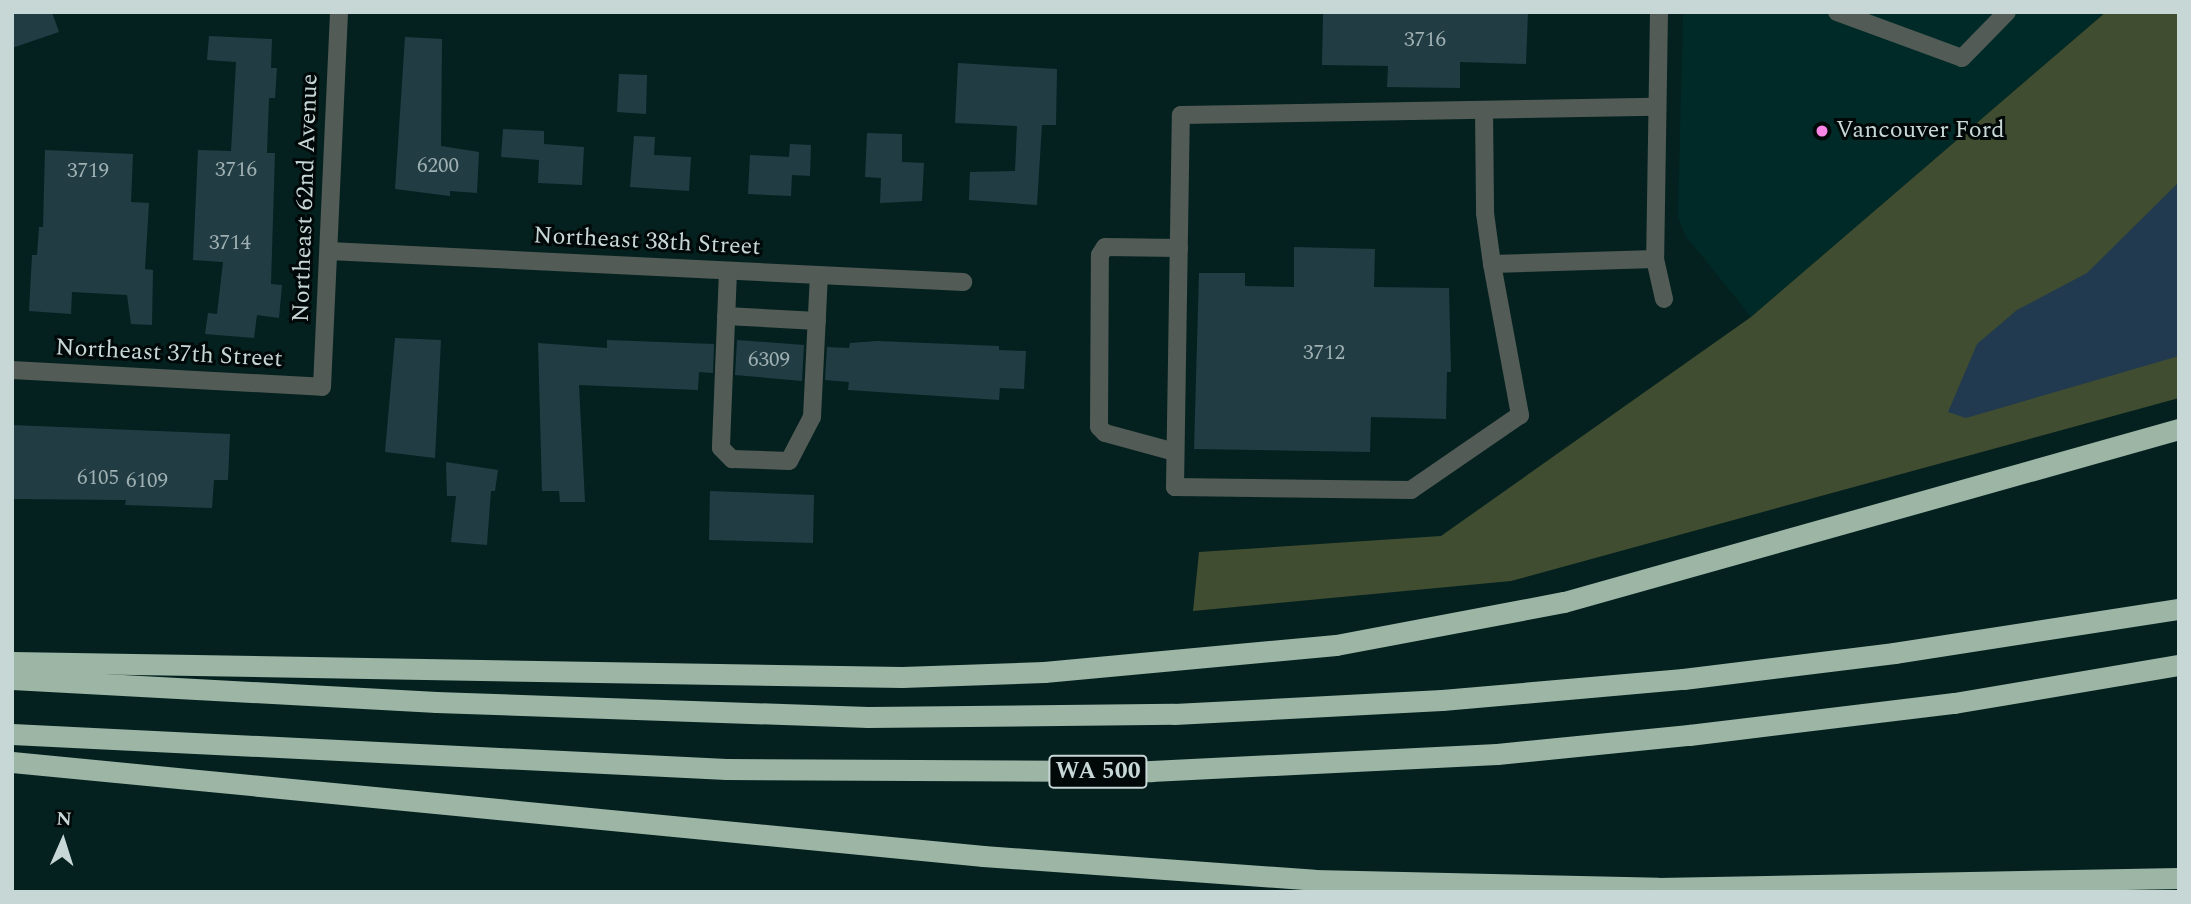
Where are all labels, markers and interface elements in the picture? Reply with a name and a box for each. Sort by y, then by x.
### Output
house number: 3716 [1404,27,1446,53]
street label: Northeast 62nd Avenue [287,73,325,323]
place label: Vancouver Ford [1836,117,2005,145]
marker: Vancouver Ford [1814,123,1830,139]
house number: 6200 [417,153,459,179]
house number: 3716 [215,157,257,183]
house number: 3719 [67,158,109,184]
street label: Northeast 38th Street [533,222,761,262]
house number: 3714 [209,230,251,256]
street label: Northeast 37th Street [55,334,283,374]
house number: 3712 [1303,340,1345,366]
house number: 6309 [748,347,790,373]
house number: 6105 [77,465,119,491]
house number: 6109 [126,468,168,494]
road number: WA 500 [1047,752,1149,792]
text: N [56,805,73,834]
north arrow [28,806,98,876]

